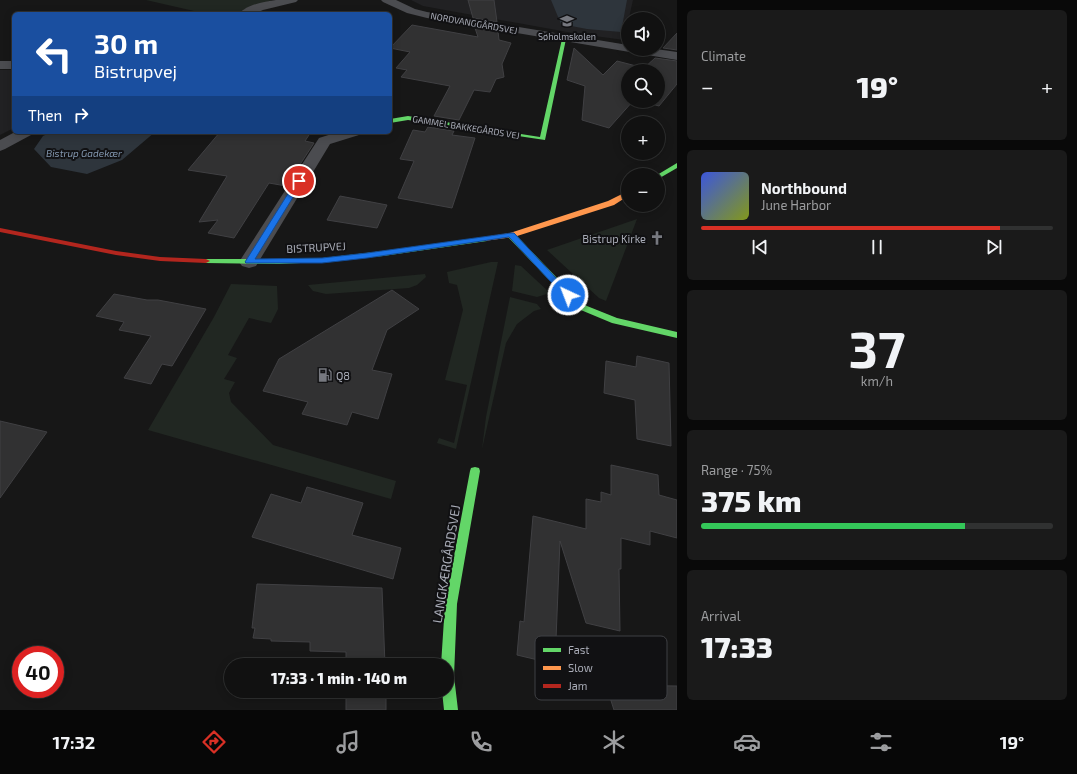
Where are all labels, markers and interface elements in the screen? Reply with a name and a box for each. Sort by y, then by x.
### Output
street label: NORDVANGGÅRDSVEJ [430,9,518,36]
map controls [621,12,665,212]
button: sound [621,12,665,56]
school or university icon: Søholmskolen [559,13,575,29]
text: 30 m [94,26,158,60]
icon: left [28,28,80,80]
place label: Søholmskolen [538,31,596,42]
text: Climate [701,48,746,64]
text: Bistrupvej [94,60,177,82]
button: search [621,64,665,108]
text: 19° [857,68,898,104]
text: − [701,73,714,99]
text: + [1041,73,1053,99]
icon: right [70,104,92,126]
text: Then [28,106,62,124]
street label: GAMMEL BAKKEGÅRDS VEJ [412,112,521,141]
button: + [621,116,665,160]
water label: Bistrup Gadekær [46,147,123,159]
pin [282,164,316,198]
button: − [621,168,665,212]
icon: arrive [288,170,310,192]
text: Northbound [761,179,847,197]
text: June Harbor [761,197,831,213]
church icon: Bistrup Kirke [649,230,665,246]
place label: Bistrup Kirke [582,232,646,245]
icon: previous [749,236,771,258]
icon: pause [866,236,888,258]
icon: next [983,236,1005,258]
street label: BISTRUPVEJ [286,239,346,255]
position arrow [547,274,589,316]
text: 37 [849,316,905,378]
fuel station icon: Q8 [317,367,333,383]
place label: Q8 [336,369,350,383]
text: km/h [861,373,893,389]
text: Range · 75% [701,462,772,478]
text: 375 km [701,482,802,518]
street label: LANGKÆRGÅRDSVEJ [429,504,463,624]
text: Arrival [701,608,741,624]
text: 17:33 [701,628,773,664]
legend [535,636,667,700]
text: Fast [568,643,590,656]
speed limit sign: 40 [12,646,64,698]
text: Slow [568,661,593,674]
text: 17:33 · 1 min · 140 m [271,669,407,687]
text: Jam [568,679,587,692]
icon: directions [200,728,228,756]
icon: music [334,728,362,756]
icon: phone [467,728,495,756]
icon: climate [600,728,628,756]
icon: car [733,728,761,756]
icon: filters [867,728,895,756]
text: 17:32 [53,731,95,753]
text: 19° [1000,731,1024,753]

